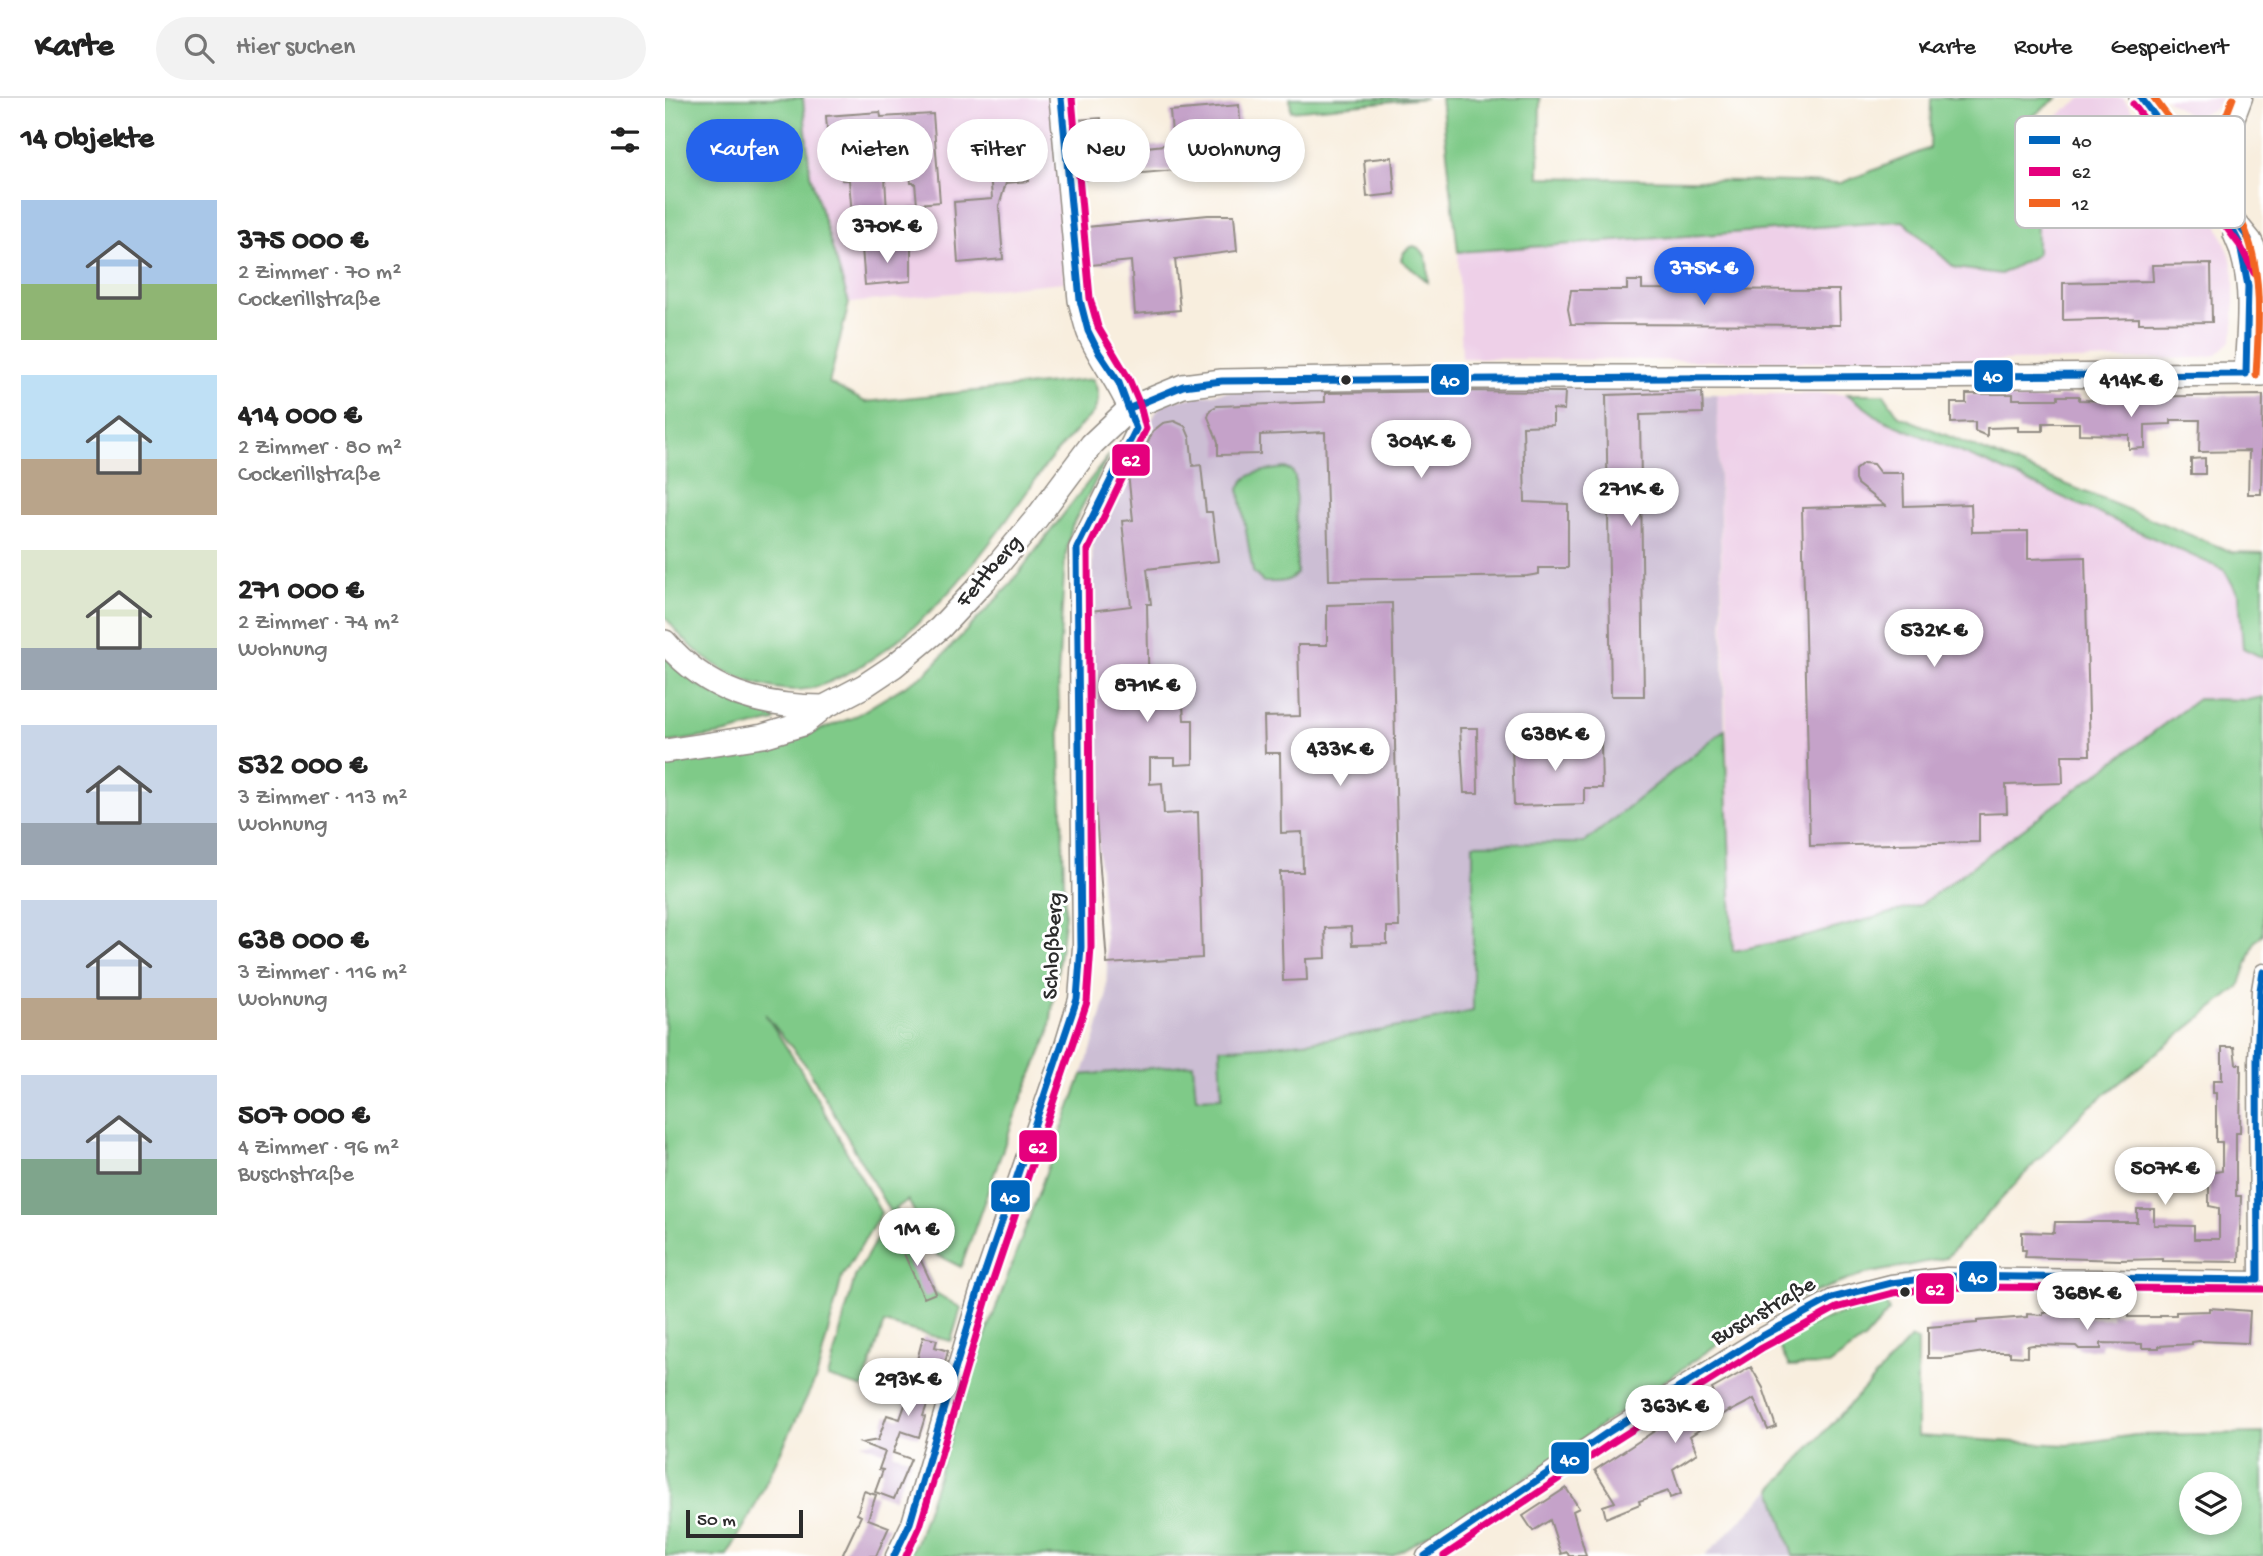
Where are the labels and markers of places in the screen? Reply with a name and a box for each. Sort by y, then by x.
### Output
pin: 370K € [830,206,944,265]
pin: 375K € [1647,248,1761,307]
pin: 414K € [2074,360,2188,419]
unlabelled marker [1339,373,1353,387]
pin: 304K € [1364,420,1478,480]
pin: 271K € [1574,468,1688,528]
pin: 532K € [1877,610,1991,669]
pin: 871K € [1090,664,1204,724]
pin: 638K € [1498,714,1612,773]
pin: 433K € [1283,728,1397,788]
pin: 507K € [2108,1148,2222,1207]
pin: 1M € [876,1208,958,1268]
pin: 368K € [2030,1272,2144,1332]
unlabelled marker [1898,1285,1912,1299]
pin: 293K € [851,1358,965,1418]
pin: 363K € [1618,1386,1732,1445]

